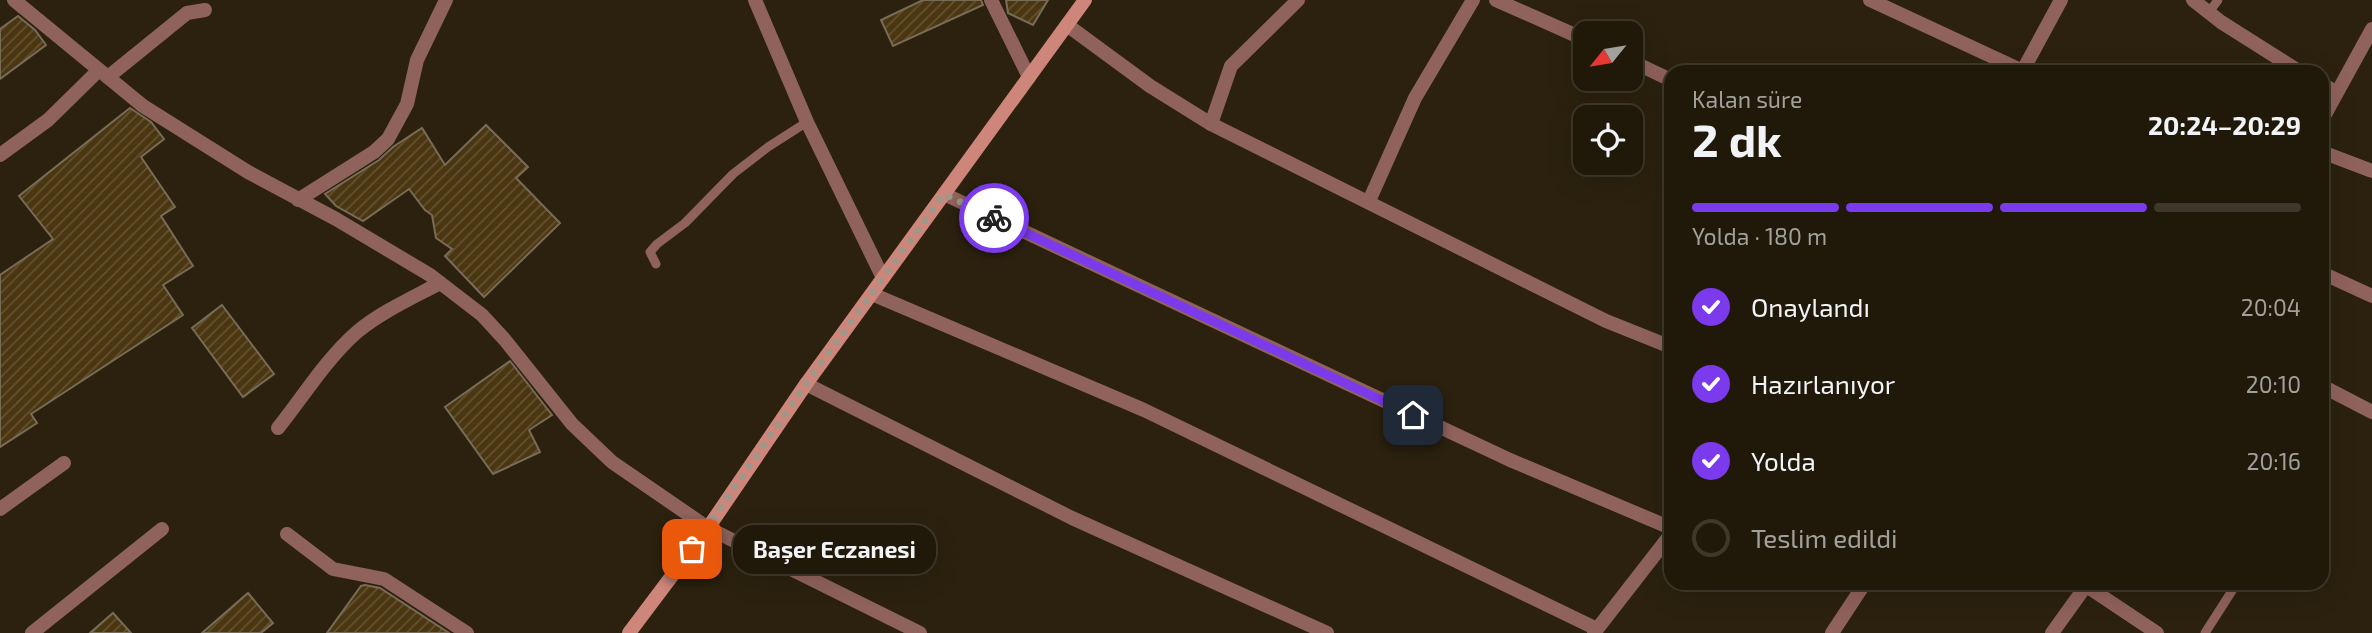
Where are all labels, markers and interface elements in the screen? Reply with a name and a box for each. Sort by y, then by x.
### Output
north arrow [1573,21,1643,91]
map controls [1573,21,1643,175]
text: Kalan süre [1692,85,1802,113]
button: locate [1573,105,1643,175]
text: 20:24–20:29 [2148,109,2301,140]
text: 2 dk [1692,111,1782,166]
courier [959,183,1029,253]
icon: bike [975,199,1013,237]
text: Yolda · 180 m [1692,222,1827,250]
icon: check [1692,288,1730,326]
text: Onaylandı [1751,291,1870,322]
text: 20:04 [2241,293,2301,321]
icon: check [1692,365,1730,403]
text: Hazırlanıyor [1751,368,1895,399]
text: 20:10 [2246,370,2301,398]
pin [1383,385,1443,445]
icon: home [1394,396,1432,434]
icon: check [1692,442,1730,480]
text: Yolda [1751,445,1816,476]
text: 20:16 [2246,447,2301,475]
pin [662,519,722,579]
text: Teslim edildi [1751,522,1898,553]
callout: Başer Eczanesi [734,524,937,574]
icon: bag [673,530,711,568]
text: Başer Eczanesi [753,535,916,563]

